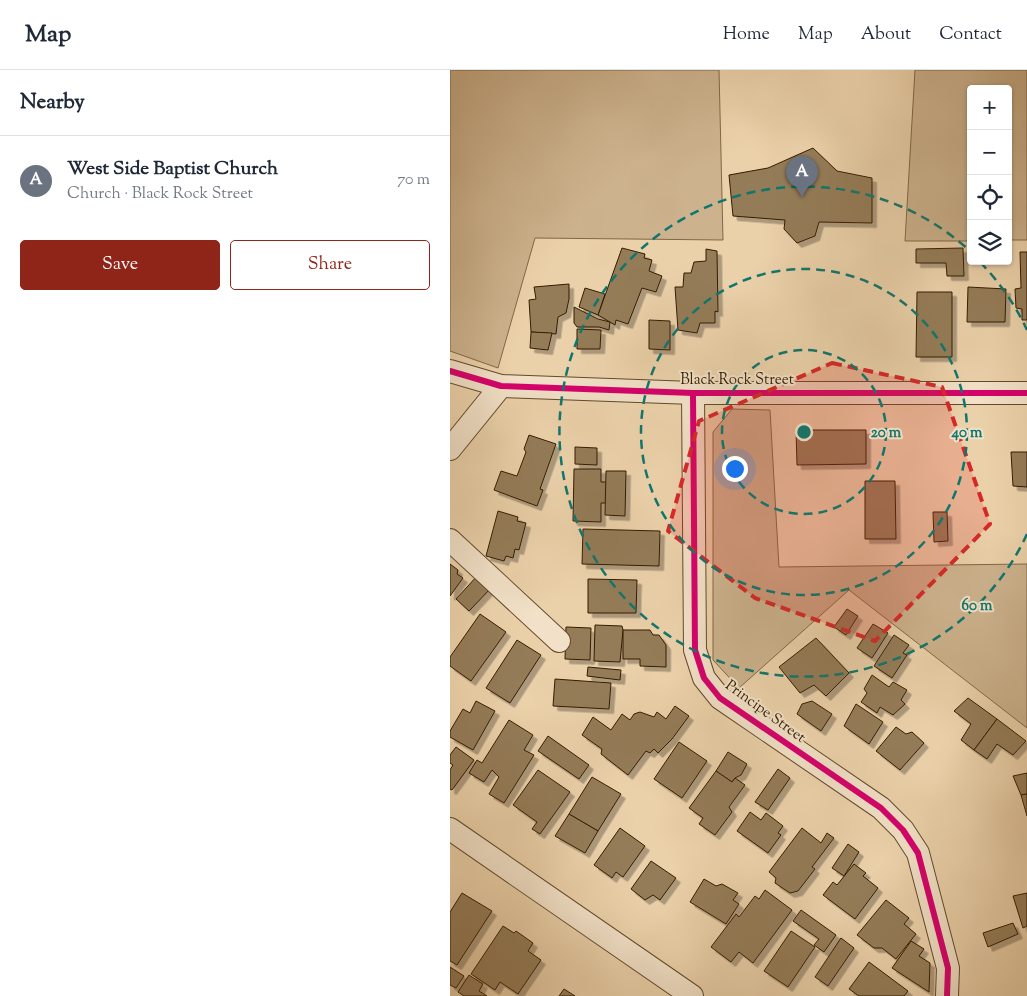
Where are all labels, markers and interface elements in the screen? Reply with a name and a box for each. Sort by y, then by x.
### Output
text: Map [25,18,71,52]
text: Home [723,22,770,48]
text: Map [798,22,833,48]
text: About [861,22,911,48]
text: Contact [939,22,1002,48]
map controls [967,85,1012,265]
button: + [967,85,1012,130]
text: Nearby [20,88,85,118]
button: − [967,130,1012,175]
text: West Side Baptist Church [67,156,278,183]
pin: A [786,156,818,197]
text: A [30,169,43,192]
text: 70 m [397,169,430,192]
button: locate [967,175,1012,220]
text: Church · Black Rock Street [67,183,253,206]
button: layers [967,220,1012,265]
button: Save [20,240,220,290]
button: Share [230,240,430,290]
street label: Black Rock Street [680,370,794,391]
centre of rings [795,423,813,441]
text: 20 m [871,423,902,444]
text: 40 m [951,423,983,444]
your location [722,456,748,482]
text: 60 m [962,596,993,617]
street label: Principe Street [720,676,810,748]

